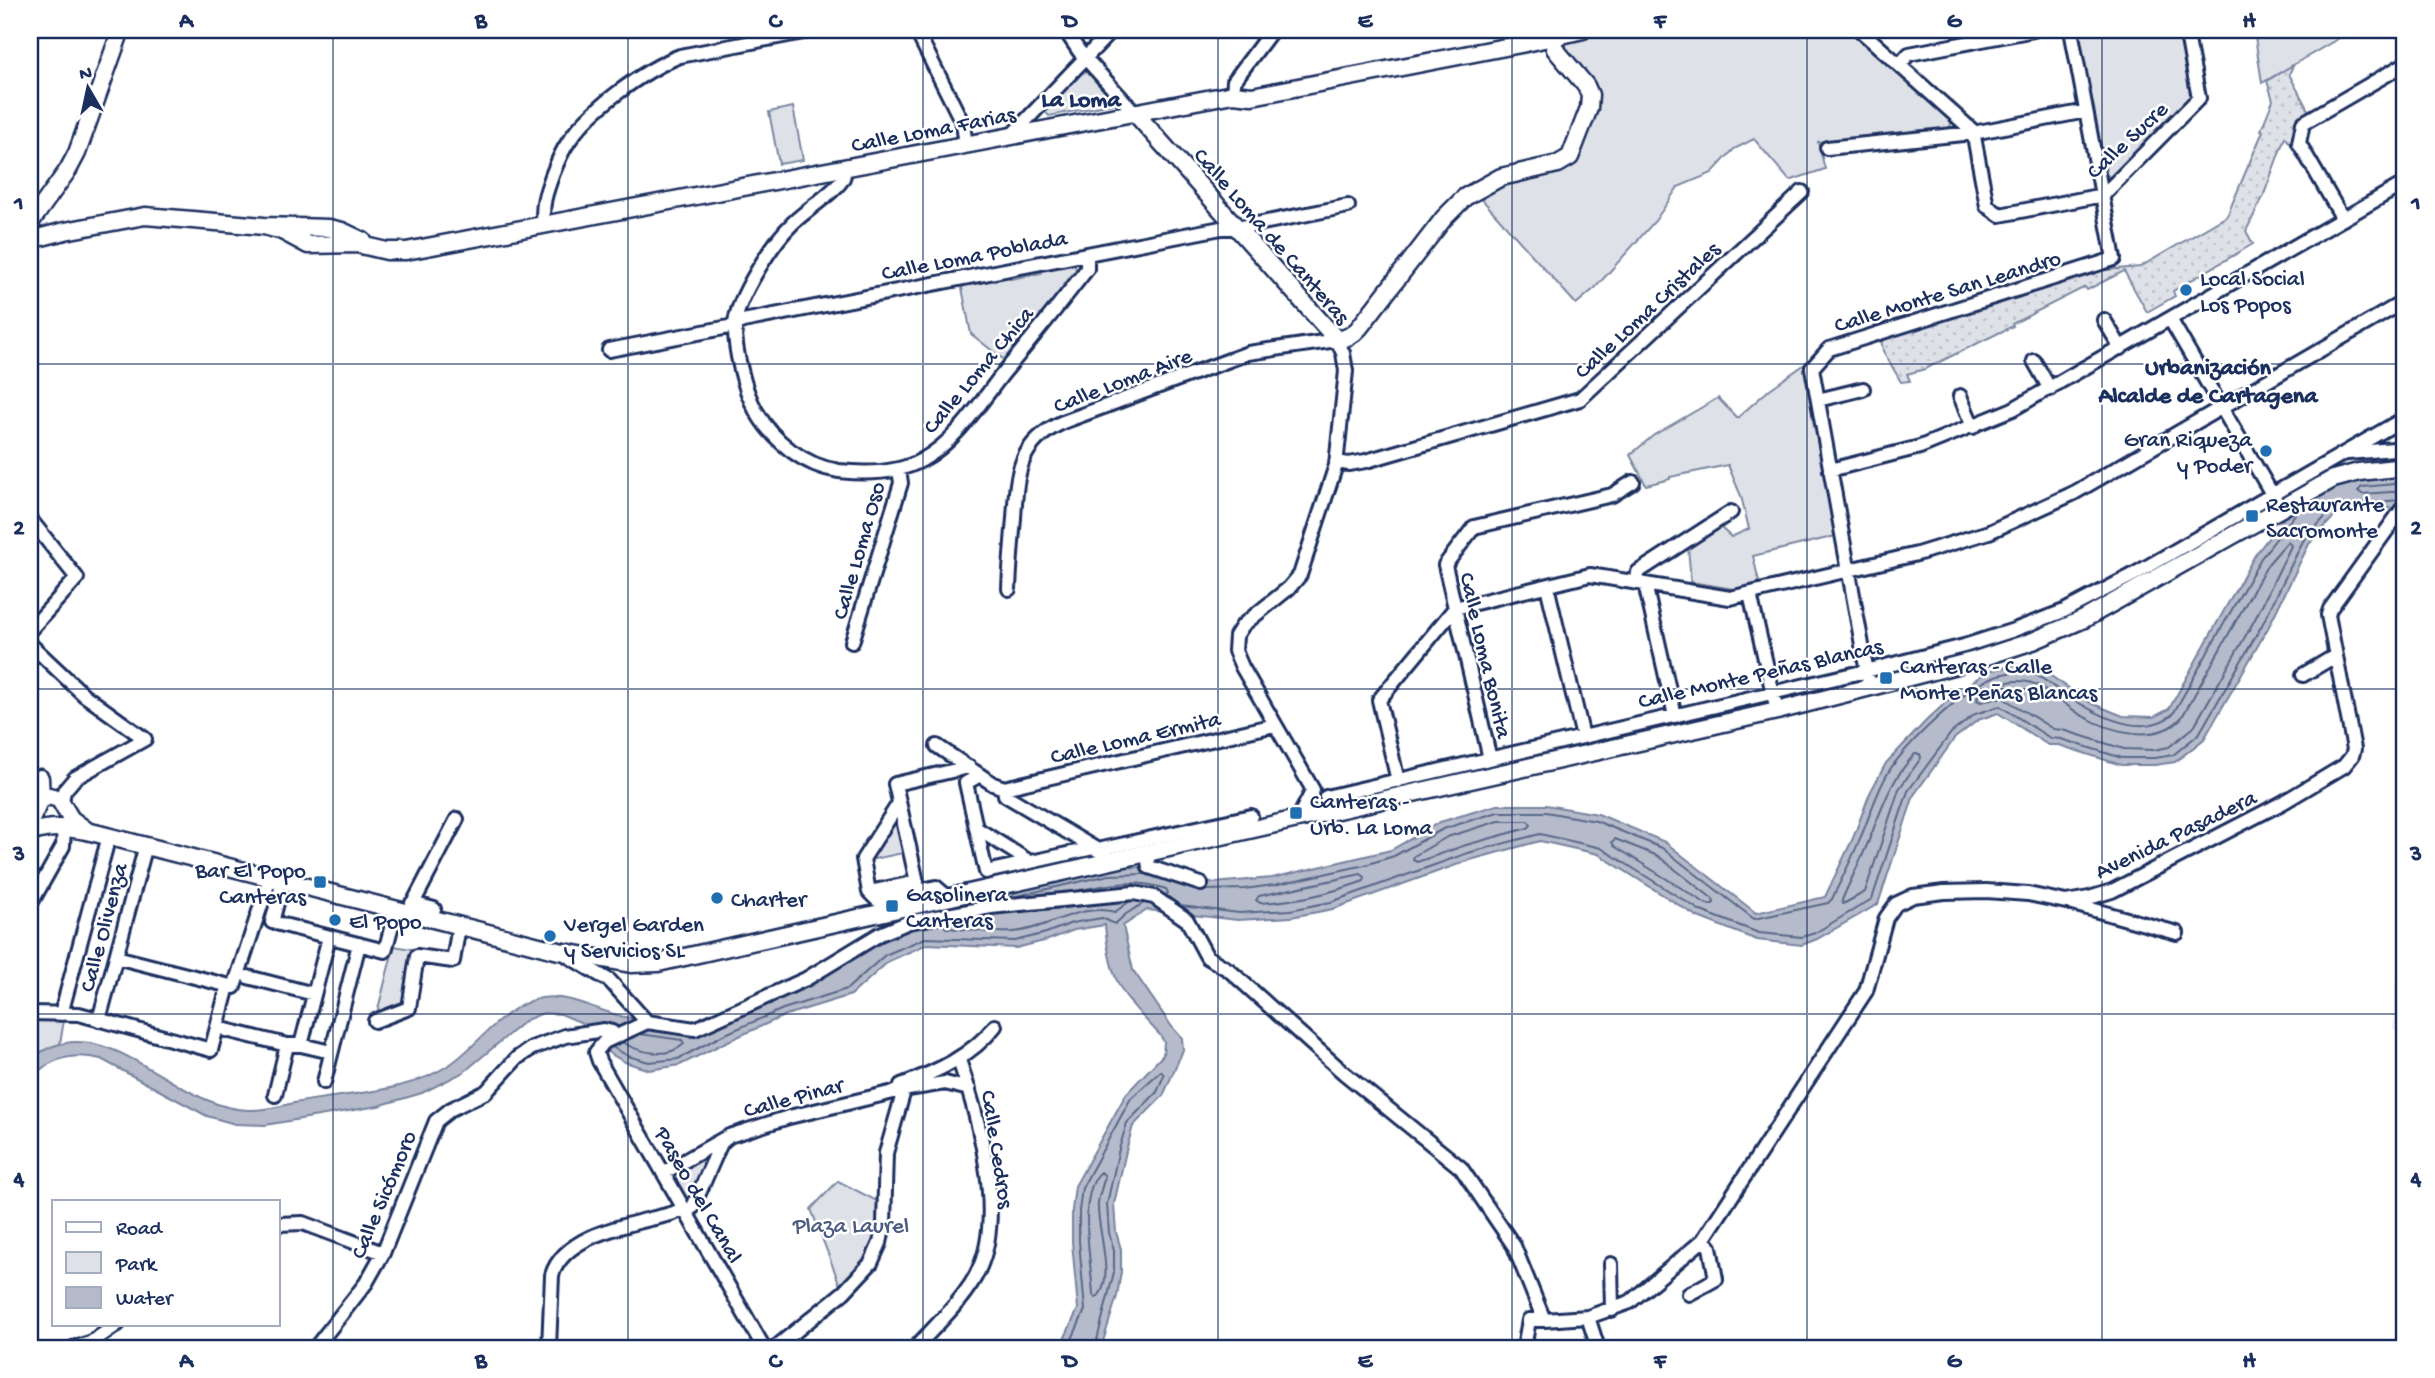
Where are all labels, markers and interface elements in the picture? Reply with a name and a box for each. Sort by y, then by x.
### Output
text: A [178,9,194,36]
text: B [474,9,488,36]
text: C [769,9,784,36]
text: D [1061,9,1079,36]
text: E [1358,9,1374,36]
text: F [1653,9,1668,36]
text: G [1947,9,1963,36]
text: H [2242,9,2256,36]
north arrow [52,52,122,122]
text: N [78,62,94,87]
district label: La Loma [1041,87,1122,116]
street label: Calle Sucre [2082,96,2176,186]
street label: Calle Loma Farias [849,102,1018,161]
street label: Calle Loma de Canteras [1186,143,1355,332]
text: 1 [13,191,24,218]
text: 1 [2410,191,2421,218]
street label: Calle Loma Poblada [880,226,1071,289]
street label: Calle Loma Cristales [1570,237,1727,386]
street label: Calle Monte San Leandro [1831,246,2065,341]
place label: Local Social Los Popos [2200,267,2305,320]
marker: Local Social Los Popos [2178,282,2194,298]
street label: Calle Loma Chica [919,301,1042,440]
street label: Calle Loma Aire [1050,343,1197,421]
district label: Urbanización Alcalde de Cartagena [2097,355,2319,412]
place label: Gran Riqueza y Poder [2124,428,2254,481]
marker: Gran Riqueza y Poder [2258,443,2274,459]
street label: Calle Loma Oso [828,479,893,623]
place label: Restaurante Sacromonte [2266,493,2386,546]
marker: Restaurante Sacromonte [2244,508,2260,524]
text: 2 [13,516,25,543]
text: 2 [2410,516,2422,543]
street label: Calle Loma Bonita [1451,570,1516,743]
street label: Calle Monte Peñas Blancas [1636,634,1886,717]
place label: Canteras - Calle Monte Peñas Blancas [1900,655,2098,708]
marker: Canteras - Calle Monte Peñas Blancas [1878,670,1894,686]
street label: Calle Loma Ermita [1048,706,1225,772]
street label: Avenida Pasadera [2091,785,2263,887]
place label: Canteras - Urb. La Loma [1310,790,1434,843]
marker: Canteras - Urb. La Loma [1288,805,1304,821]
text: 3 [12,842,25,869]
text: 3 [2409,842,2422,869]
street label: Calle Olivenza [75,859,136,995]
place label: Bar El Popo Canteras [194,859,307,912]
marker: Bar El Popo Canteras [312,874,328,890]
place label: Gasolinera Canteras [906,883,1009,936]
place label: Charter [731,888,808,915]
marker: Charter [709,890,725,906]
marker: Gasolinera Canteras [884,898,900,914]
place label: El Popo [349,910,422,937]
marker: El Popo [327,912,343,928]
place label: Vergel Garden y Servicios SL [563,913,704,966]
marker: Vergel Garden y Servicios SL [542,928,558,944]
street label: Calle Pinar [741,1073,849,1126]
street label: Calle Cedros [973,1089,1018,1211]
street label: Paseo del Canal [647,1122,747,1269]
street label: Calle Sicómoro [346,1127,424,1263]
text: 4 [13,1167,25,1194]
text: 4 [2410,1167,2422,1194]
legend [52,1200,280,1326]
park label: Plaza Laurel [792,1214,909,1241]
text: Road [116,1218,164,1243]
text: Park [115,1254,159,1279]
text: Water [116,1288,174,1313]
text: A [178,1349,194,1376]
text: B [474,1349,488,1376]
text: C [769,1349,784,1376]
text: D [1061,1349,1079,1376]
text: E [1358,1349,1374,1376]
text: F [1653,1349,1668,1376]
text: G [1947,1349,1963,1376]
text: H [2242,1349,2256,1376]

